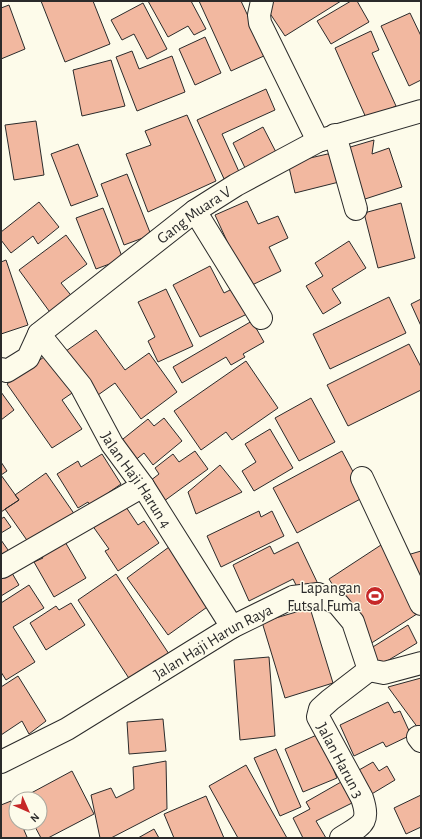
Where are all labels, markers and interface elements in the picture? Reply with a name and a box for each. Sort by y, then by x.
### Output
street label: Gang Muara V [154,183,234,247]
street label: Jalan Haji Harun 4 [98,429,174,531]
place label: Lapangan Futsal Fuma [287,580,361,614]
sports icon: Lapangan Futsal Fuma [364,585,386,607]
street label: Jalan Haji Harun Raya [151,602,275,683]
street label: Jalan Harun 3 [314,720,367,801]
north arrow [8,791,48,831]
text: N [28,811,41,824]

